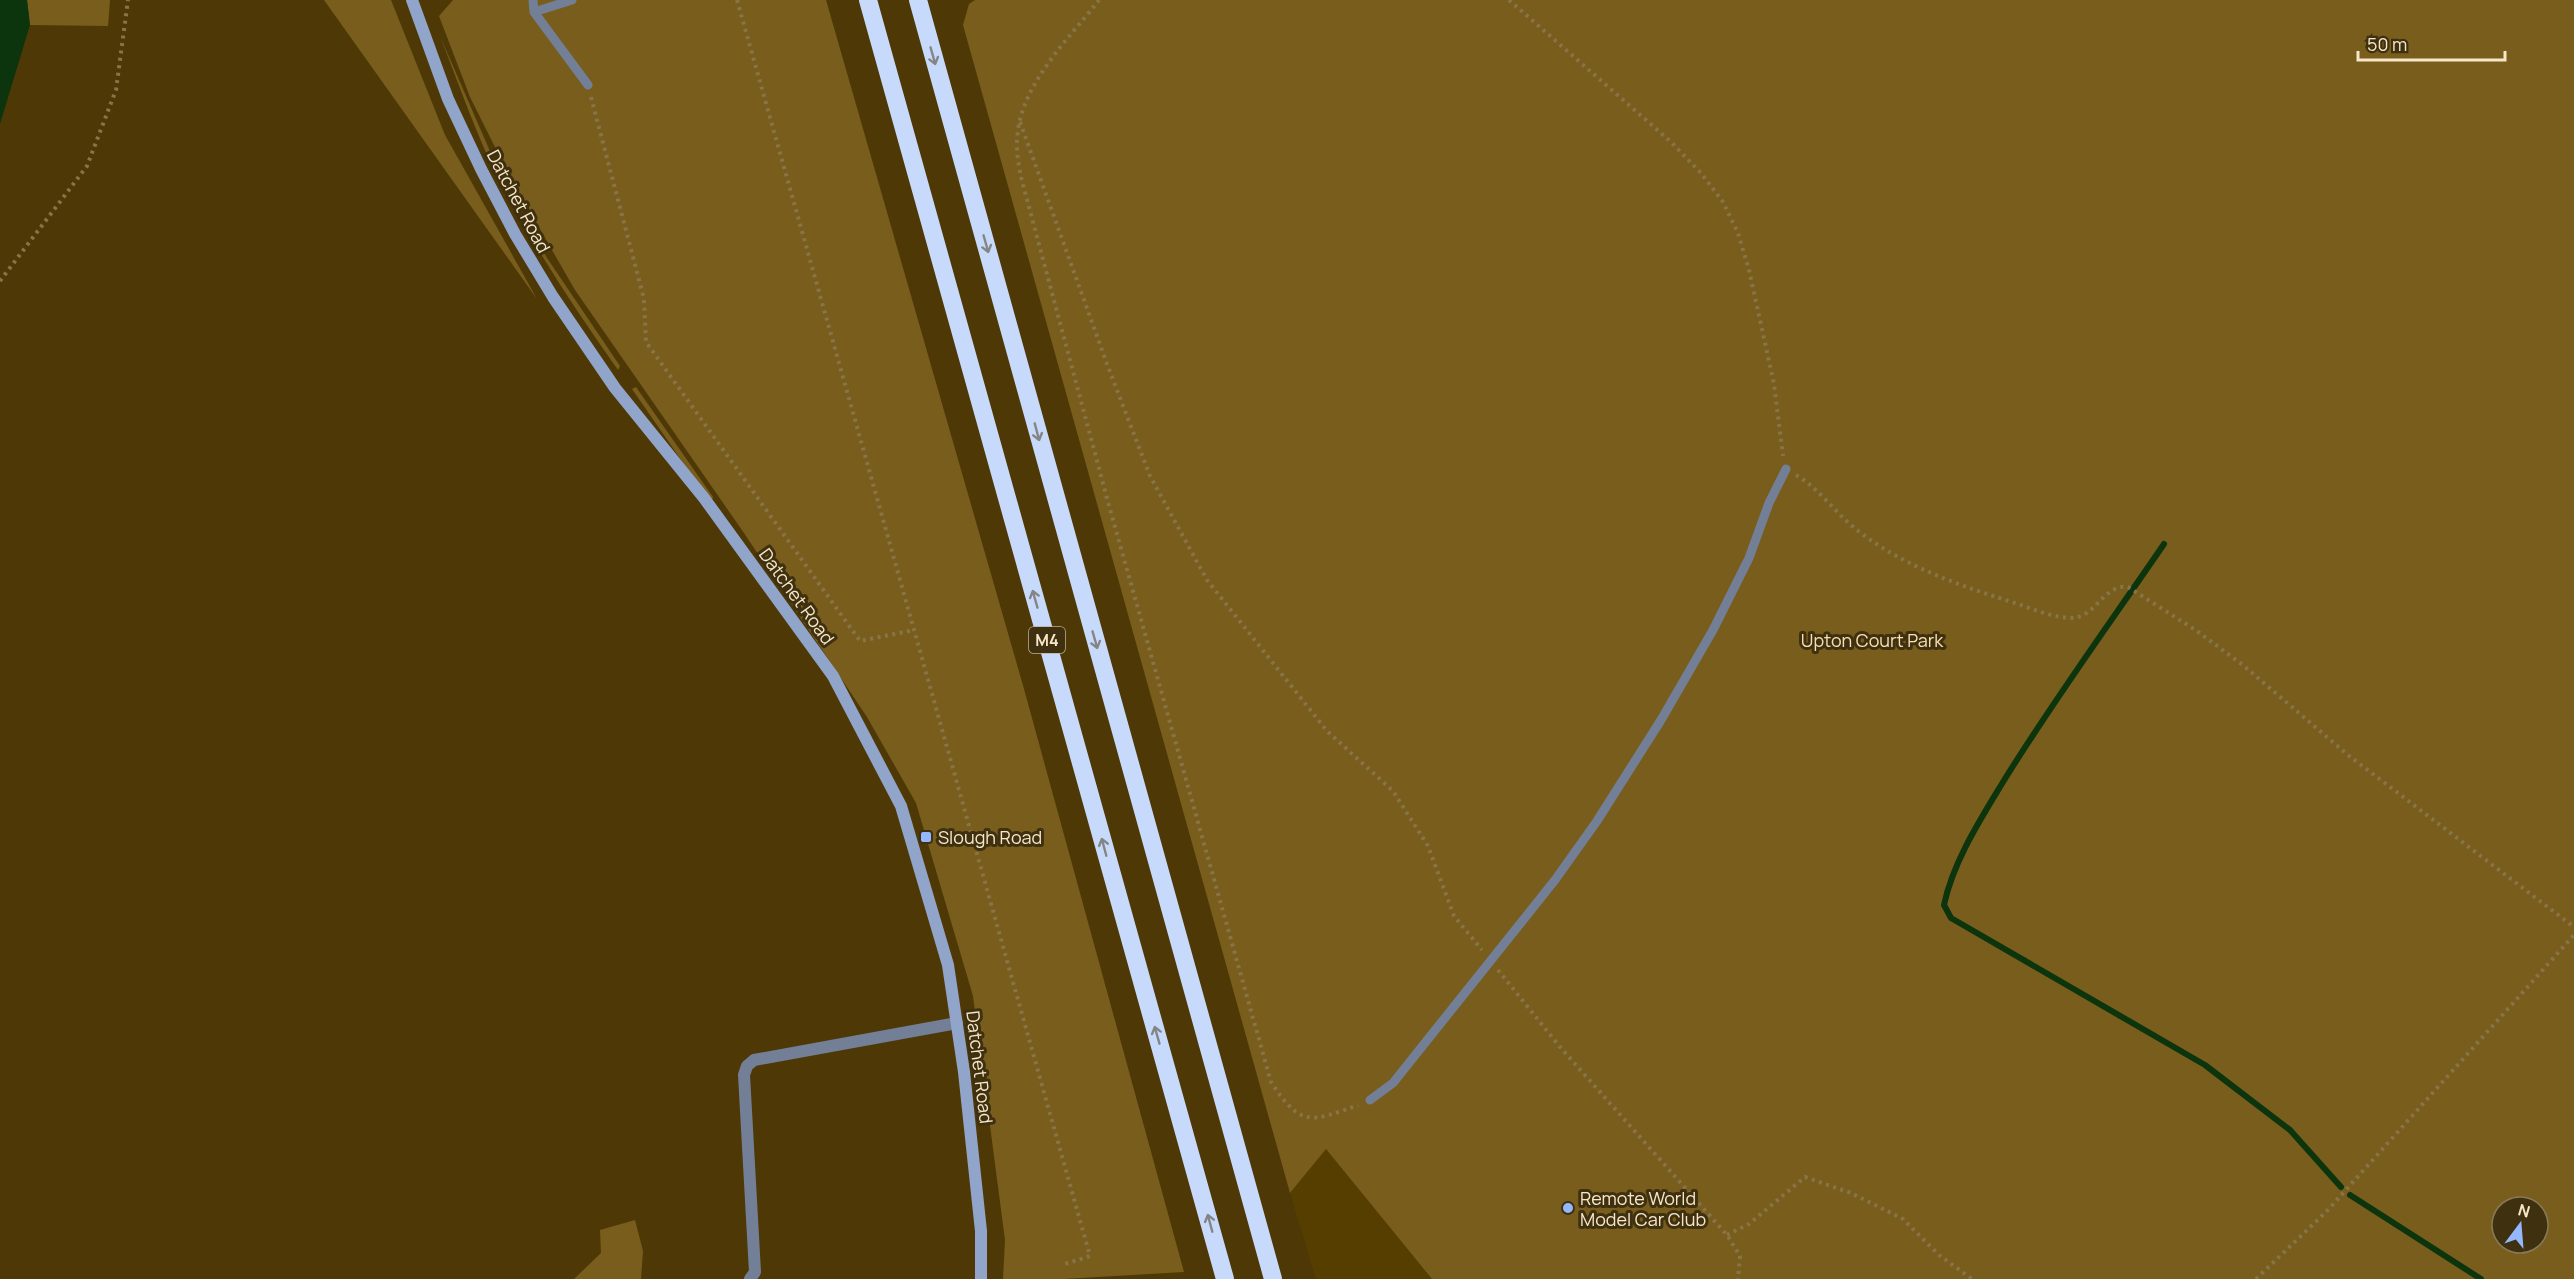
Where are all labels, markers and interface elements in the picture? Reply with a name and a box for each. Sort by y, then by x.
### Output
scale bar [2358,24,2505,62]
text: 50 m [2367,32,2407,56]
one-way arrow [928,46,940,65]
street label: Datchet Road [482,145,556,257]
one-way arrow [981,234,992,253]
one-way arrow [1032,422,1043,441]
street label: Datchet Road [754,543,840,649]
one-way arrow [1029,590,1040,609]
road number: M4 [1029,627,1065,653]
park label: Upton Court Park [1801,628,1944,652]
one-way arrow [1090,630,1101,649]
place label: Slough Road [938,825,1042,849]
marker: Slough Road [919,830,933,844]
one-way arrow [1097,838,1109,857]
street label: Datchet Road [961,1009,999,1125]
one-way arrow [1151,1026,1163,1045]
place label: Remote World Model Car Club [1580,1186,1706,1231]
north arrow [2490,1195,2550,1255]
text: N [2516,1198,2533,1223]
marker: Remote World Model Car Club [1561,1201,1575,1215]
one-way arrow [1204,1214,1215,1233]

